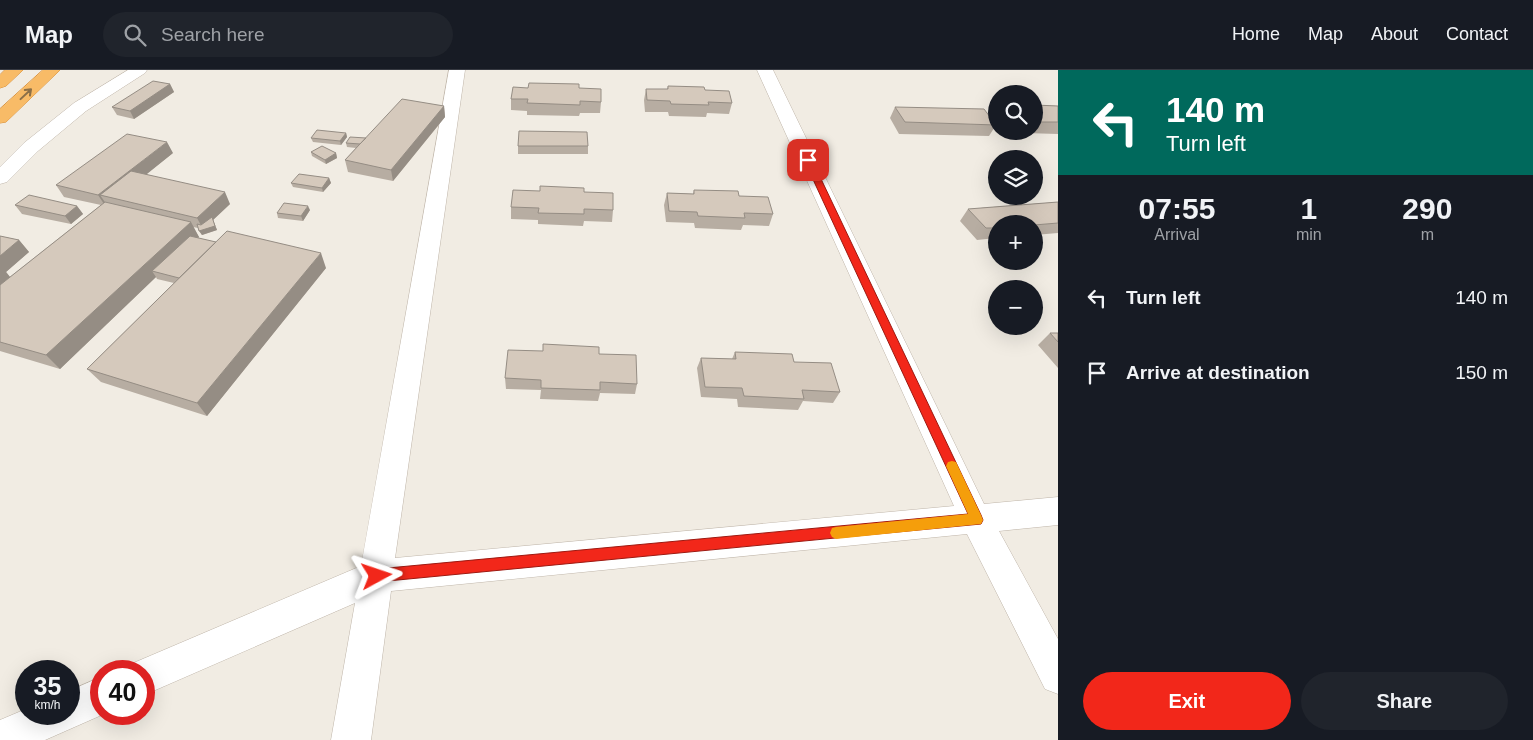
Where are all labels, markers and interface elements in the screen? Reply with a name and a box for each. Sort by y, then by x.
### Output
search box [103,12,453,57]
text: Map [25,21,73,48]
icon: search [121,21,149,49]
text: Search here [161,24,265,45]
text: Home [1232,24,1280,44]
text: Map [1308,24,1343,44]
text: About [1371,24,1418,44]
text: Contact [1446,24,1508,44]
map controls [988,85,1043,335]
button: search [988,85,1043,140]
one-way arrow [19,88,32,100]
icon: left [1083,90,1148,155]
text: 140 m [1166,90,1265,129]
text: Turn left [1166,131,1246,156]
pin [787,139,829,181]
icon: arrive [794,146,822,174]
button: layers [988,150,1043,205]
text: 07:55 [1139,192,1215,225]
text: 1 [1300,192,1317,225]
text: 290 [1402,192,1452,225]
button: + [988,215,1043,270]
text: Arrival [1154,226,1200,243]
text: min [1296,226,1322,243]
text: m [1421,226,1434,243]
button: − [988,280,1043,335]
icon: left [1083,284,1111,312]
text: Turn left [1126,287,1201,308]
text: 140 m [1455,287,1508,308]
icon: arrive [1083,359,1111,387]
text: Arrive at destination [1126,362,1310,383]
text: 150 m [1455,362,1508,383]
position arrow [350,549,402,601]
speed limit sign: 40 [90,660,155,725]
text: 35 [34,672,61,700]
button: Exit [1083,672,1291,730]
button: Share [1301,672,1508,730]
text: km/h [34,698,61,712]

